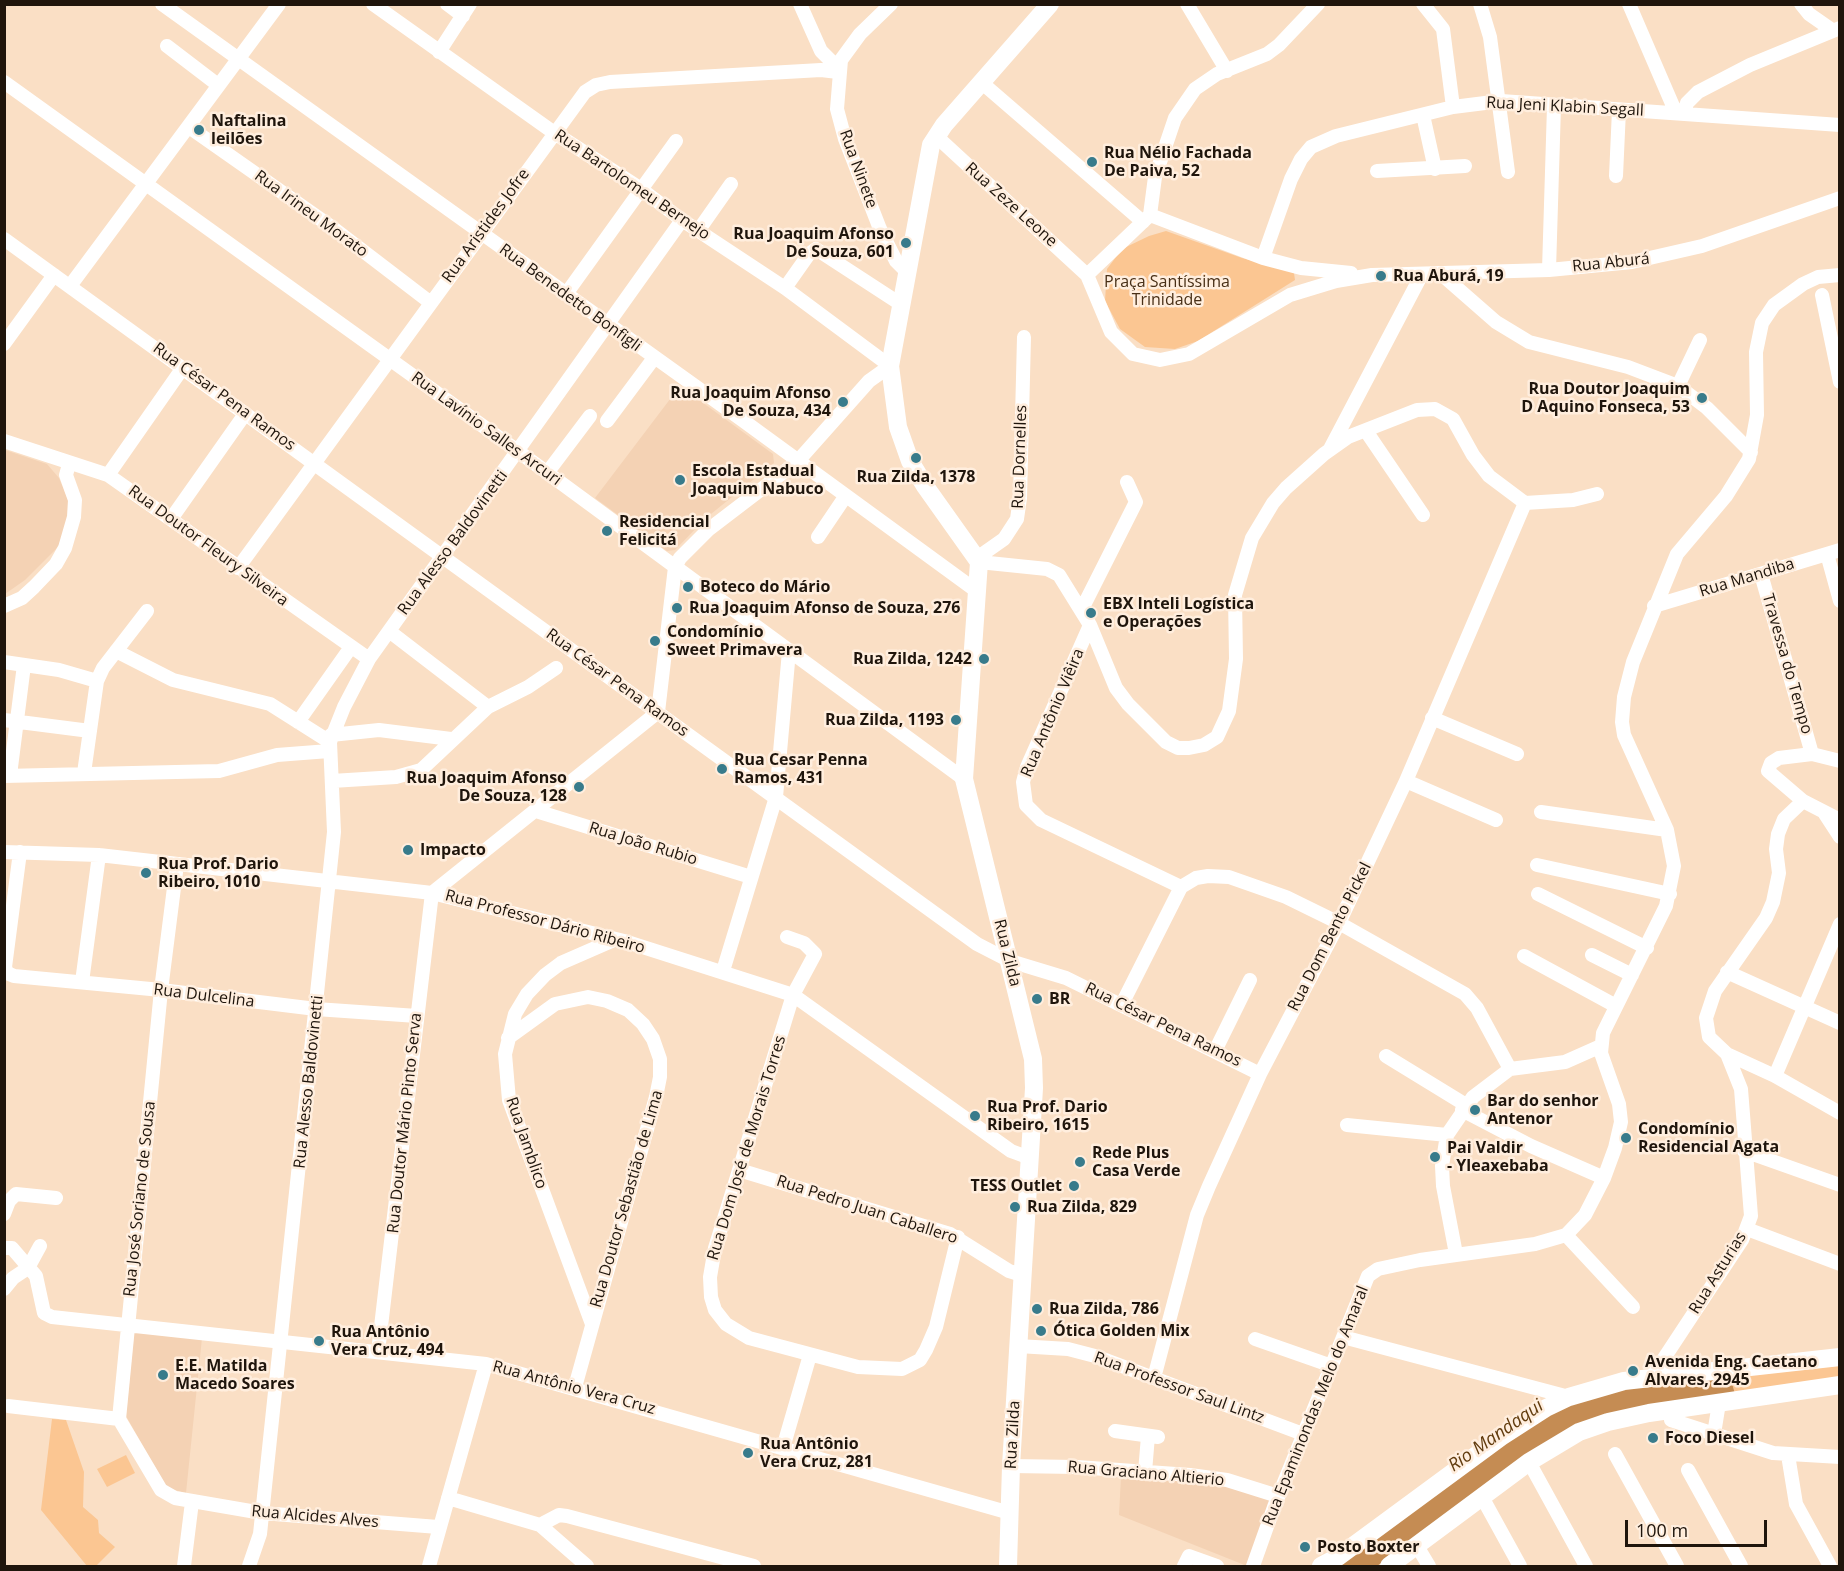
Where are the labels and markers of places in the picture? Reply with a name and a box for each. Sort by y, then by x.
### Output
place label: Naftalina leilões [211,111,286,149]
marker: Naftalina leilões [192,123,206,137]
place label: Rua Nélio Fachada De Paiva, 52 [1104,143,1252,181]
marker: Rua Nélio Fachada De Paiva, 52 [1085,155,1099,169]
place label: Rua Joaquim Afonso De Souza, 601 [733,224,894,262]
marker: Rua Joaquim Afonso De Souza, 601 [899,236,913,250]
place label: Rua Aburá, 19 [1393,266,1504,286]
marker: Rua Aburá, 19 [1374,269,1388,283]
place label: Rua Doutor Joaquim D Aquino Fonseca, 53 [1521,379,1690,417]
place label: Rua Joaquim Afonso De Souza, 434 [670,383,831,421]
marker: Rua Doutor Joaquim D Aquino Fonseca, 53 [1695,391,1709,405]
marker: Rua Joaquim Afonso De Souza, 434 [836,395,850,409]
marker: Rua Zilda, 1378 [909,451,923,465]
place label: Escola Estadual Joaquim Nabuco [692,461,824,499]
place label: Rua Zilda, 1378 [856,467,976,487]
marker: Escola Estadual Joaquim Nabuco [673,473,687,487]
place label: Residencial Felicitá [619,512,710,550]
marker: Residencial Felicitá [600,524,614,538]
place label: Boteco do Mário [700,577,830,597]
marker: Boteco do Mário [681,580,695,594]
place label: EBX Inteli Logística e Operações [1103,594,1254,632]
place label: Rua Joaquim Afonso de Souza, 276 [689,598,960,618]
marker: Rua Joaquim Afonso de Souza, 276 [670,601,684,615]
marker: EBX Inteli Logística e Operações [1084,606,1098,620]
place label: Condomínio Sweet Primavera [667,622,803,660]
marker: Condomínio Sweet Primavera [648,634,662,648]
place label: Rua Zilda, 1242 [853,649,972,669]
marker: Rua Zilda, 1242 [977,652,991,666]
place label: Rua Zilda, 1193 [825,710,944,730]
marker: Rua Zilda, 1193 [949,713,963,727]
place label: Rua Cesar Penna Ramos, 431 [734,750,868,788]
marker: Rua Cesar Penna Ramos, 431 [715,762,729,776]
place label: Rua Joaquim Afonso De Souza, 128 [406,768,567,806]
marker: Rua Joaquim Afonso De Souza, 128 [572,780,586,794]
place label: Impacto [420,840,486,860]
marker: Impacto [401,843,415,857]
place label: Rua Prof. Dario Ribeiro, 1010 [158,854,279,892]
marker: Rua Prof. Dario Ribeiro, 1010 [139,866,153,880]
place label: BR [1049,989,1070,1009]
marker: BR [1030,992,1044,1006]
place label: Bar do senhor Antenor [1487,1091,1599,1129]
place label: Rua Prof. Dario Ribeiro, 1615 [987,1097,1108,1135]
marker: Bar do senhor Antenor [1468,1103,1482,1117]
marker: Rua Prof. Dario Ribeiro, 1615 [968,1109,982,1123]
place label: Condomínio Residencial Agata [1638,1119,1779,1157]
marker: Condomínio Residencial Agata [1619,1131,1633,1145]
place label: Pai Valdir - Yleaxebaba [1447,1138,1549,1176]
place label: Rede Plus Casa Verde [1092,1143,1180,1181]
marker: Pai Valdir - Yleaxebaba [1428,1150,1442,1164]
marker: Rede Plus Casa Verde [1073,1155,1087,1169]
place label: TESS Outlet [971,1176,1062,1196]
marker: TESS Outlet [1067,1179,1081,1193]
place label: Rua Zilda, 829 [1027,1197,1137,1217]
marker: Rua Zilda, 829 [1008,1200,1022,1214]
place label: Rua Zilda, 786 [1049,1299,1159,1319]
marker: Rua Zilda, 786 [1030,1302,1044,1316]
place label: Ótica Golden Mix [1053,1321,1189,1341]
place label: Rua Antônio Vera Cruz, 494 [331,1322,444,1360]
marker: Ótica Golden Mix [1034,1324,1048,1338]
marker: Rua Antônio Vera Cruz, 494 [312,1334,326,1348]
place label: Avenida Eng. Caetano Alvares, 2945 [1645,1352,1818,1390]
place label: E.E. Matilda Macedo Soares [175,1356,295,1394]
marker: Avenida Eng. Caetano Alvares, 2945 [1626,1364,1640,1378]
marker: E.E. Matilda Macedo Soares [156,1368,170,1382]
place label: Foco Diesel [1665,1428,1754,1448]
marker: Foco Diesel [1646,1431,1660,1445]
place label: Rua Antônio Vera Cruz, 281 [760,1434,873,1472]
marker: Rua Antônio Vera Cruz, 281 [741,1446,755,1460]
place label: Posto Boxter [1317,1537,1419,1557]
marker: Posto Boxter [1298,1540,1312,1554]

